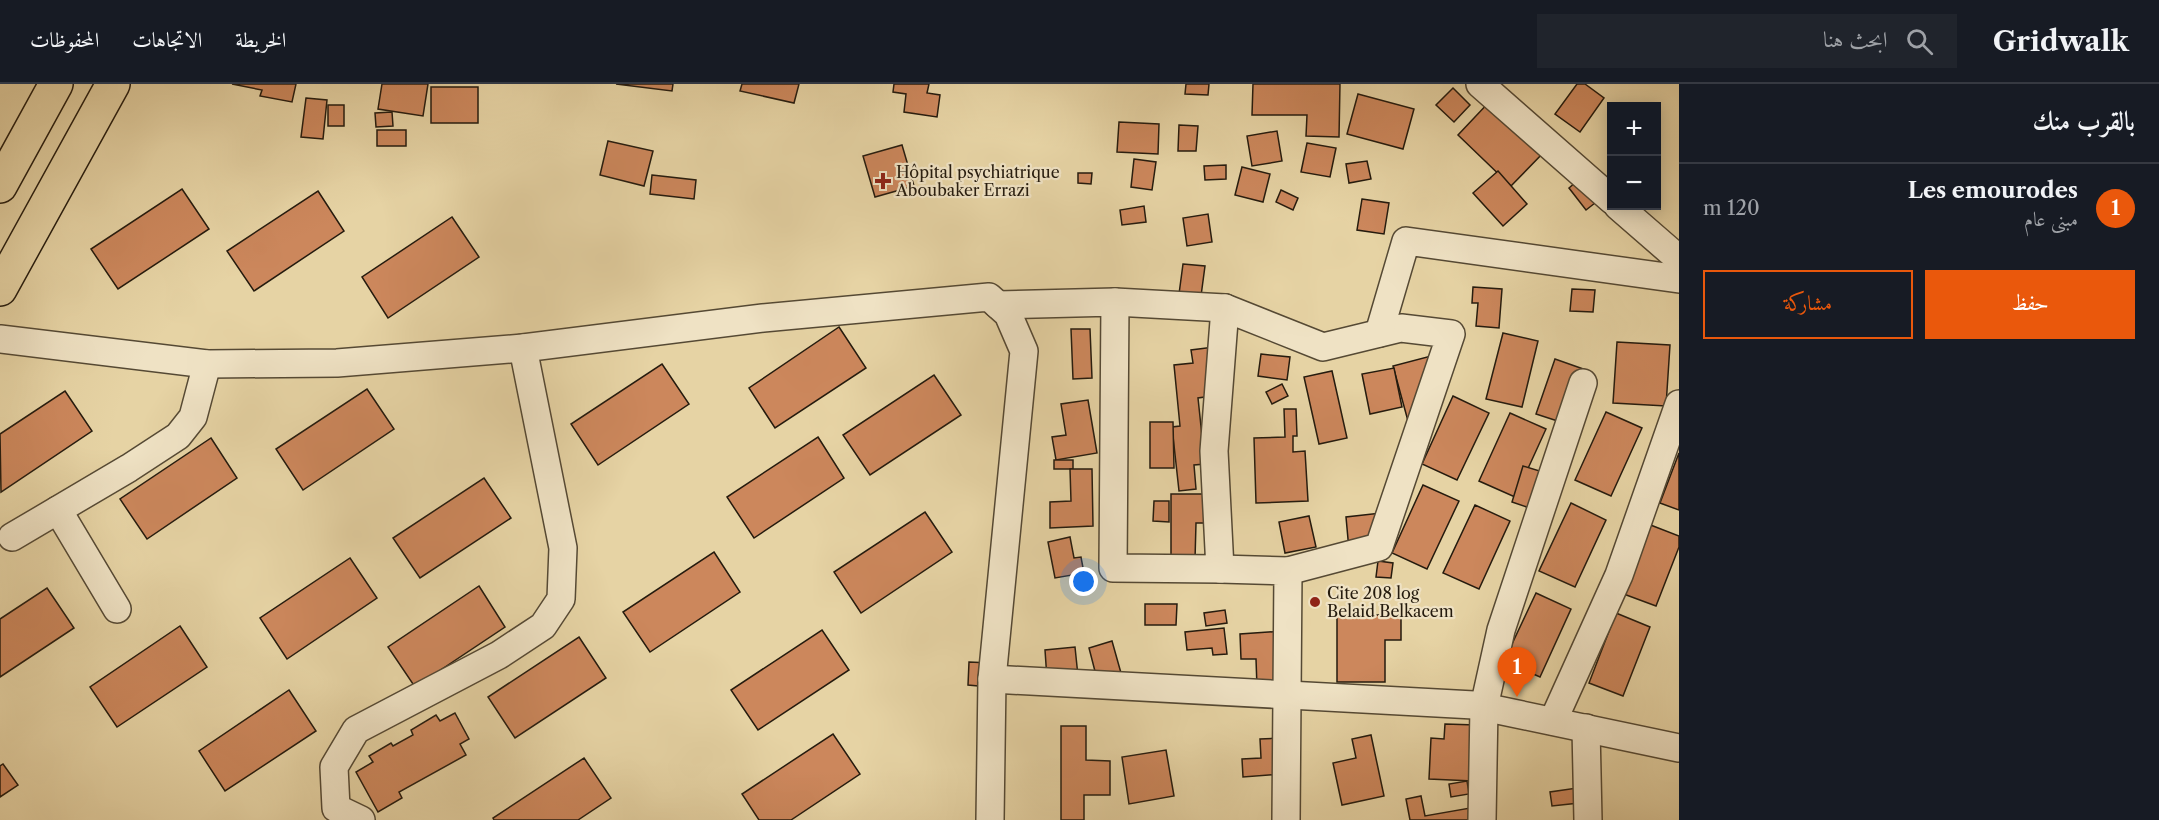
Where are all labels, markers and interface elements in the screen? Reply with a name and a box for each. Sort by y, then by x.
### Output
search box [1537,14,1957,68]
text: Gridwalk [1993,24,2129,58]
icon: search [1903,25,1936,58]
text: ابحث هنا [1823,26,1888,53]
text: المحفوظات [30,27,99,52]
text: الاتجاهات [132,27,202,52]
text: الخريطة [235,27,286,52]
map controls [1607,102,1661,210]
button: + [1607,102,1661,156]
text: بالقرب منك [2032,105,2135,137]
button: − [1607,156,1661,210]
place label: Hôpital psychiatrique Aboubaker Errazi [895,162,1060,200]
marker: Hôpital psychiatrique Aboubaker Errazi [874,172,892,190]
text: Les emourodes [1908,177,2078,204]
text: 120 m [1703,196,1760,220]
text: 1 [2111,196,2120,220]
text: مبنى عام [2024,207,2078,231]
button: مشاركة [1703,270,1913,339]
button: حفظ [1925,270,2135,339]
your location [1069,567,1098,596]
place label: Cite 208 log Belaid Belkacem [1327,583,1454,621]
marker: Cite 208 log Belaid Belkacem [1308,595,1322,609]
pin: 1 [1498,648,1537,697]

